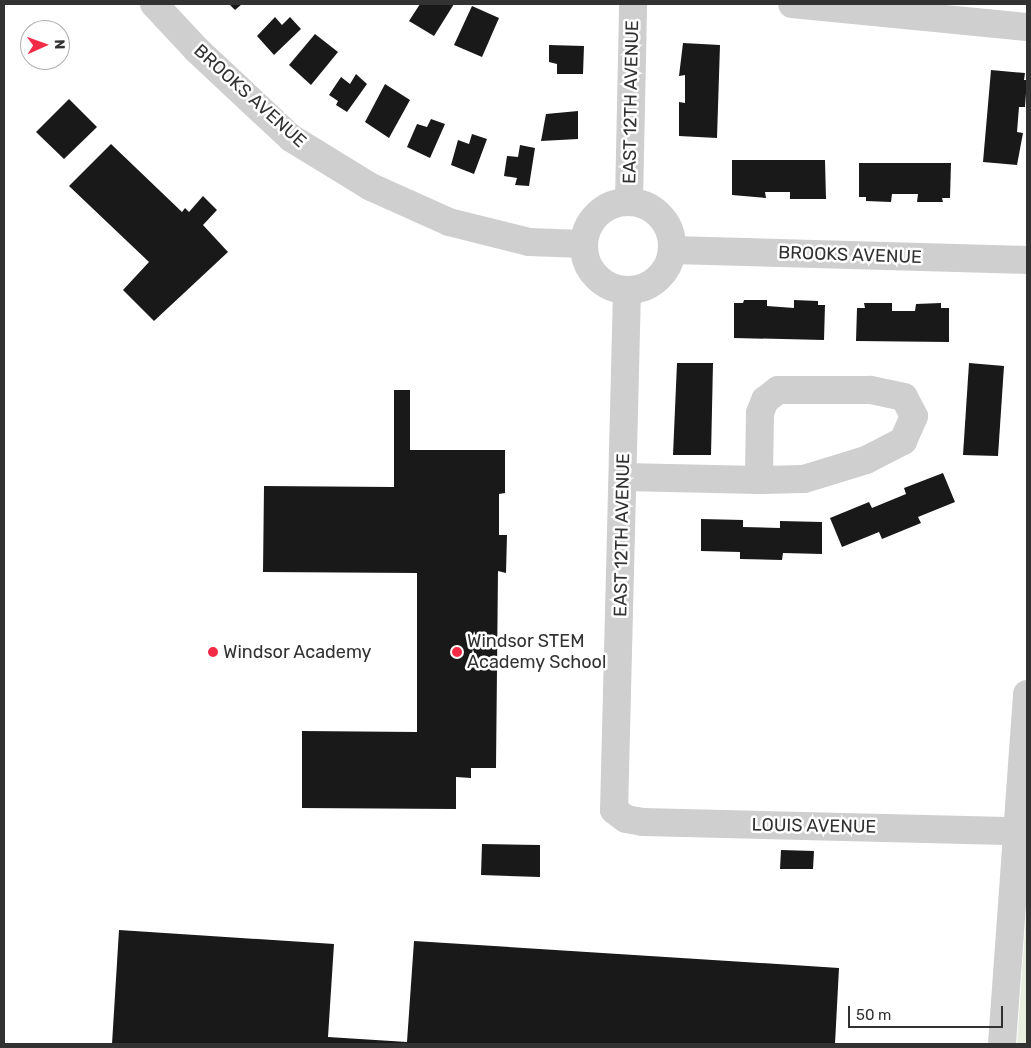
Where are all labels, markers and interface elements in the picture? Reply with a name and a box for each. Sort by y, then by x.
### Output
north arrow [20,20,70,70]
street label: EAST 12TH AVENUE [619,20,643,184]
text: N [51,39,68,50]
street label: BROOKS AVENUE [189,40,311,152]
street label: BROOKS AVENUE [778,242,922,268]
street label: EAST 12TH AVENUE [610,453,634,617]
place label: Windsor STEM Academy School [467,631,607,674]
place label: Windsor Academy [223,641,372,663]
marker: Windsor Academy [207,646,219,658]
marker: Windsor STEM Academy School [451,646,463,658]
street label: LOUIS AVENUE [751,814,877,838]
scale bar [851,996,1006,1028]
text: 50 m [856,1006,891,1024]

